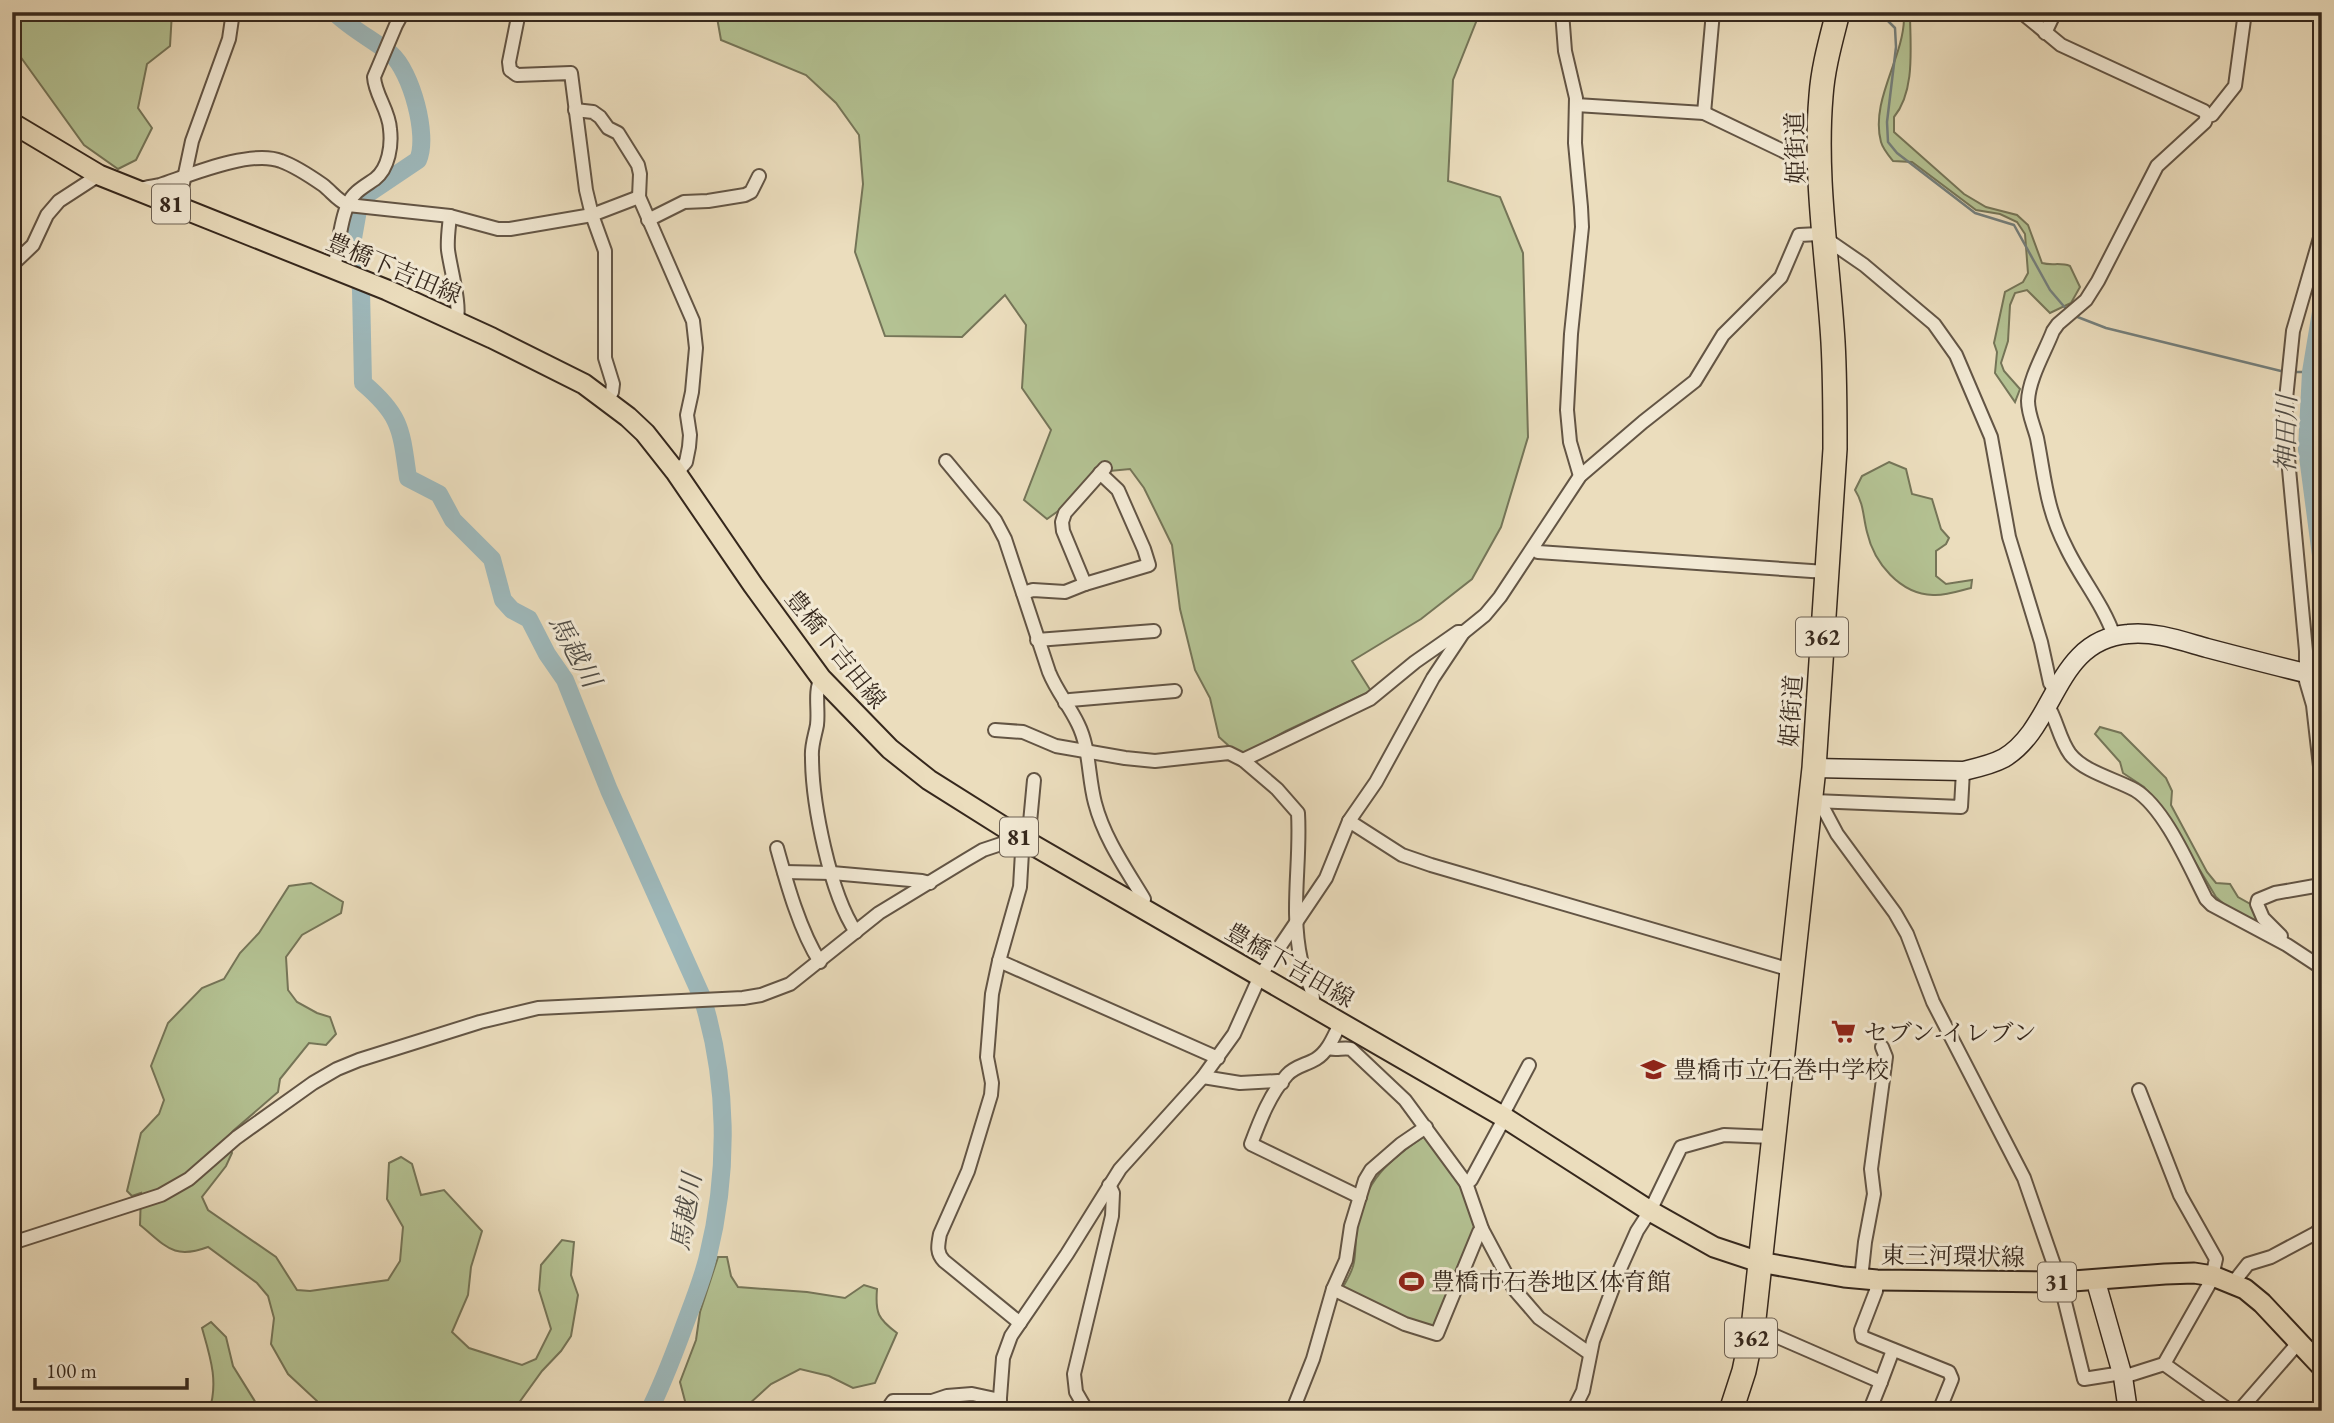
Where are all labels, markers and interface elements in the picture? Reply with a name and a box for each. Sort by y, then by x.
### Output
street label: 姫街道 [1779,112,1811,184]
road number: 81 [152,184,190,224]
street label: 豊橋下吉田線 [322,226,466,310]
water label: 神田川 [2268,392,2304,473]
street label: 豊橋下吉田線 [779,583,893,715]
water label: 馬越川 [541,609,610,696]
road number: 362 [1796,618,1848,656]
street label: 姫街道 [1773,674,1809,748]
road number: 81 [1000,818,1038,856]
street label: 豊橋下吉田線 [1220,916,1360,1014]
place label: セブン-イレブン [1864,1017,2037,1048]
supermarket icon: セブン-イレブン [1830,1018,1858,1046]
place label: 豊橋市立石巻中学校 [1673,1054,1889,1085]
school or university icon: 豊橋市立石巻中学校 [1639,1055,1667,1083]
water label: 馬越川 [663,1168,709,1253]
street label: 東三河環状線 [1881,1239,2025,1273]
road number: 31 [2038,1262,2076,1302]
place label: 豊橋市石巻地区体育館 [1431,1266,1671,1297]
sports icon: 豊橋市石巻地区体育館 [1397,1267,1425,1295]
road number: 362 [1725,1318,1777,1358]
scale bar [35,1346,187,1390]
text: 100 m [46,1357,97,1384]

